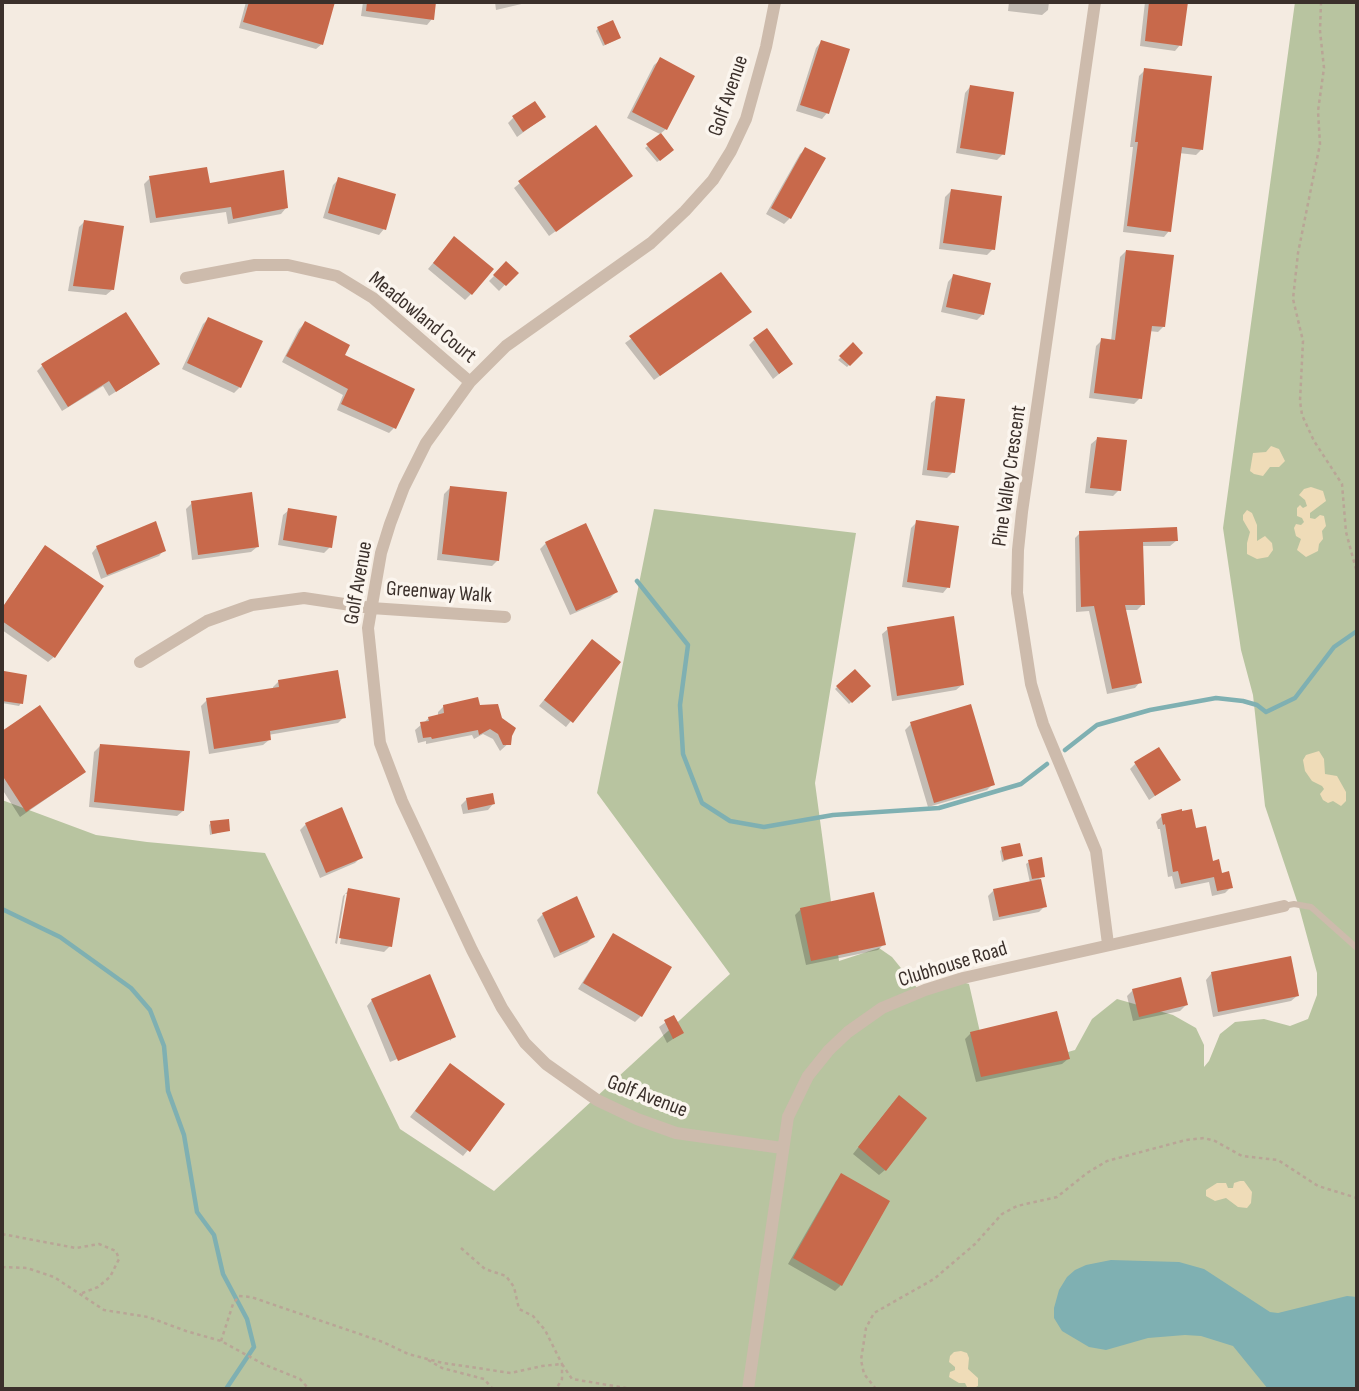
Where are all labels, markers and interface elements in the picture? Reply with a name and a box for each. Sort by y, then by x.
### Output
street label: Golf Avenue [703,52,755,140]
street label: Meadowland Court [363,267,481,369]
street label: Pine Valley Crescent [988,404,1032,548]
street label: Golf Avenue [339,540,379,626]
street label: Greenway Walk [385,577,493,609]
street label: Clubhouse Road [896,937,1010,993]
street label: Golf Avenue [603,1070,691,1124]

